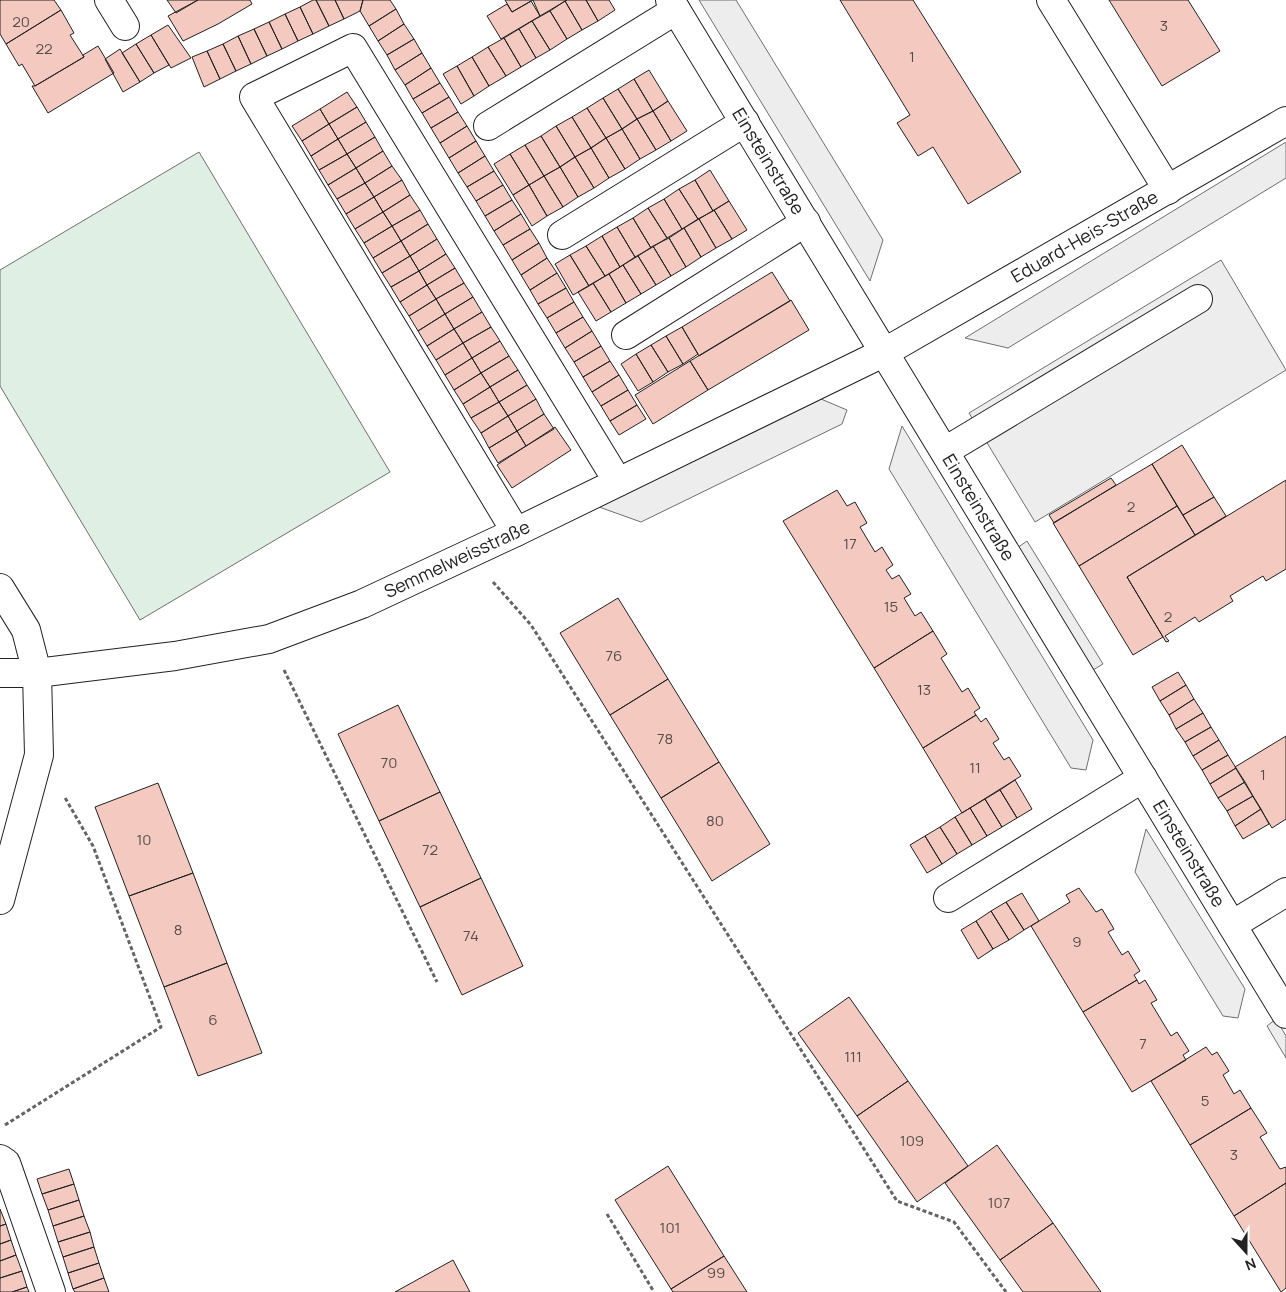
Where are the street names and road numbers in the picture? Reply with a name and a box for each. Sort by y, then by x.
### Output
street label: Einsteinstraße [727,103,811,219]
street label: Eduard-Heis-Straße [1006,184,1162,288]
street label: Einsteinstraße [938,449,1021,565]
street label: Semmelweisstraße [380,514,534,603]
street label: Einsteinstraße [1148,795,1231,911]

